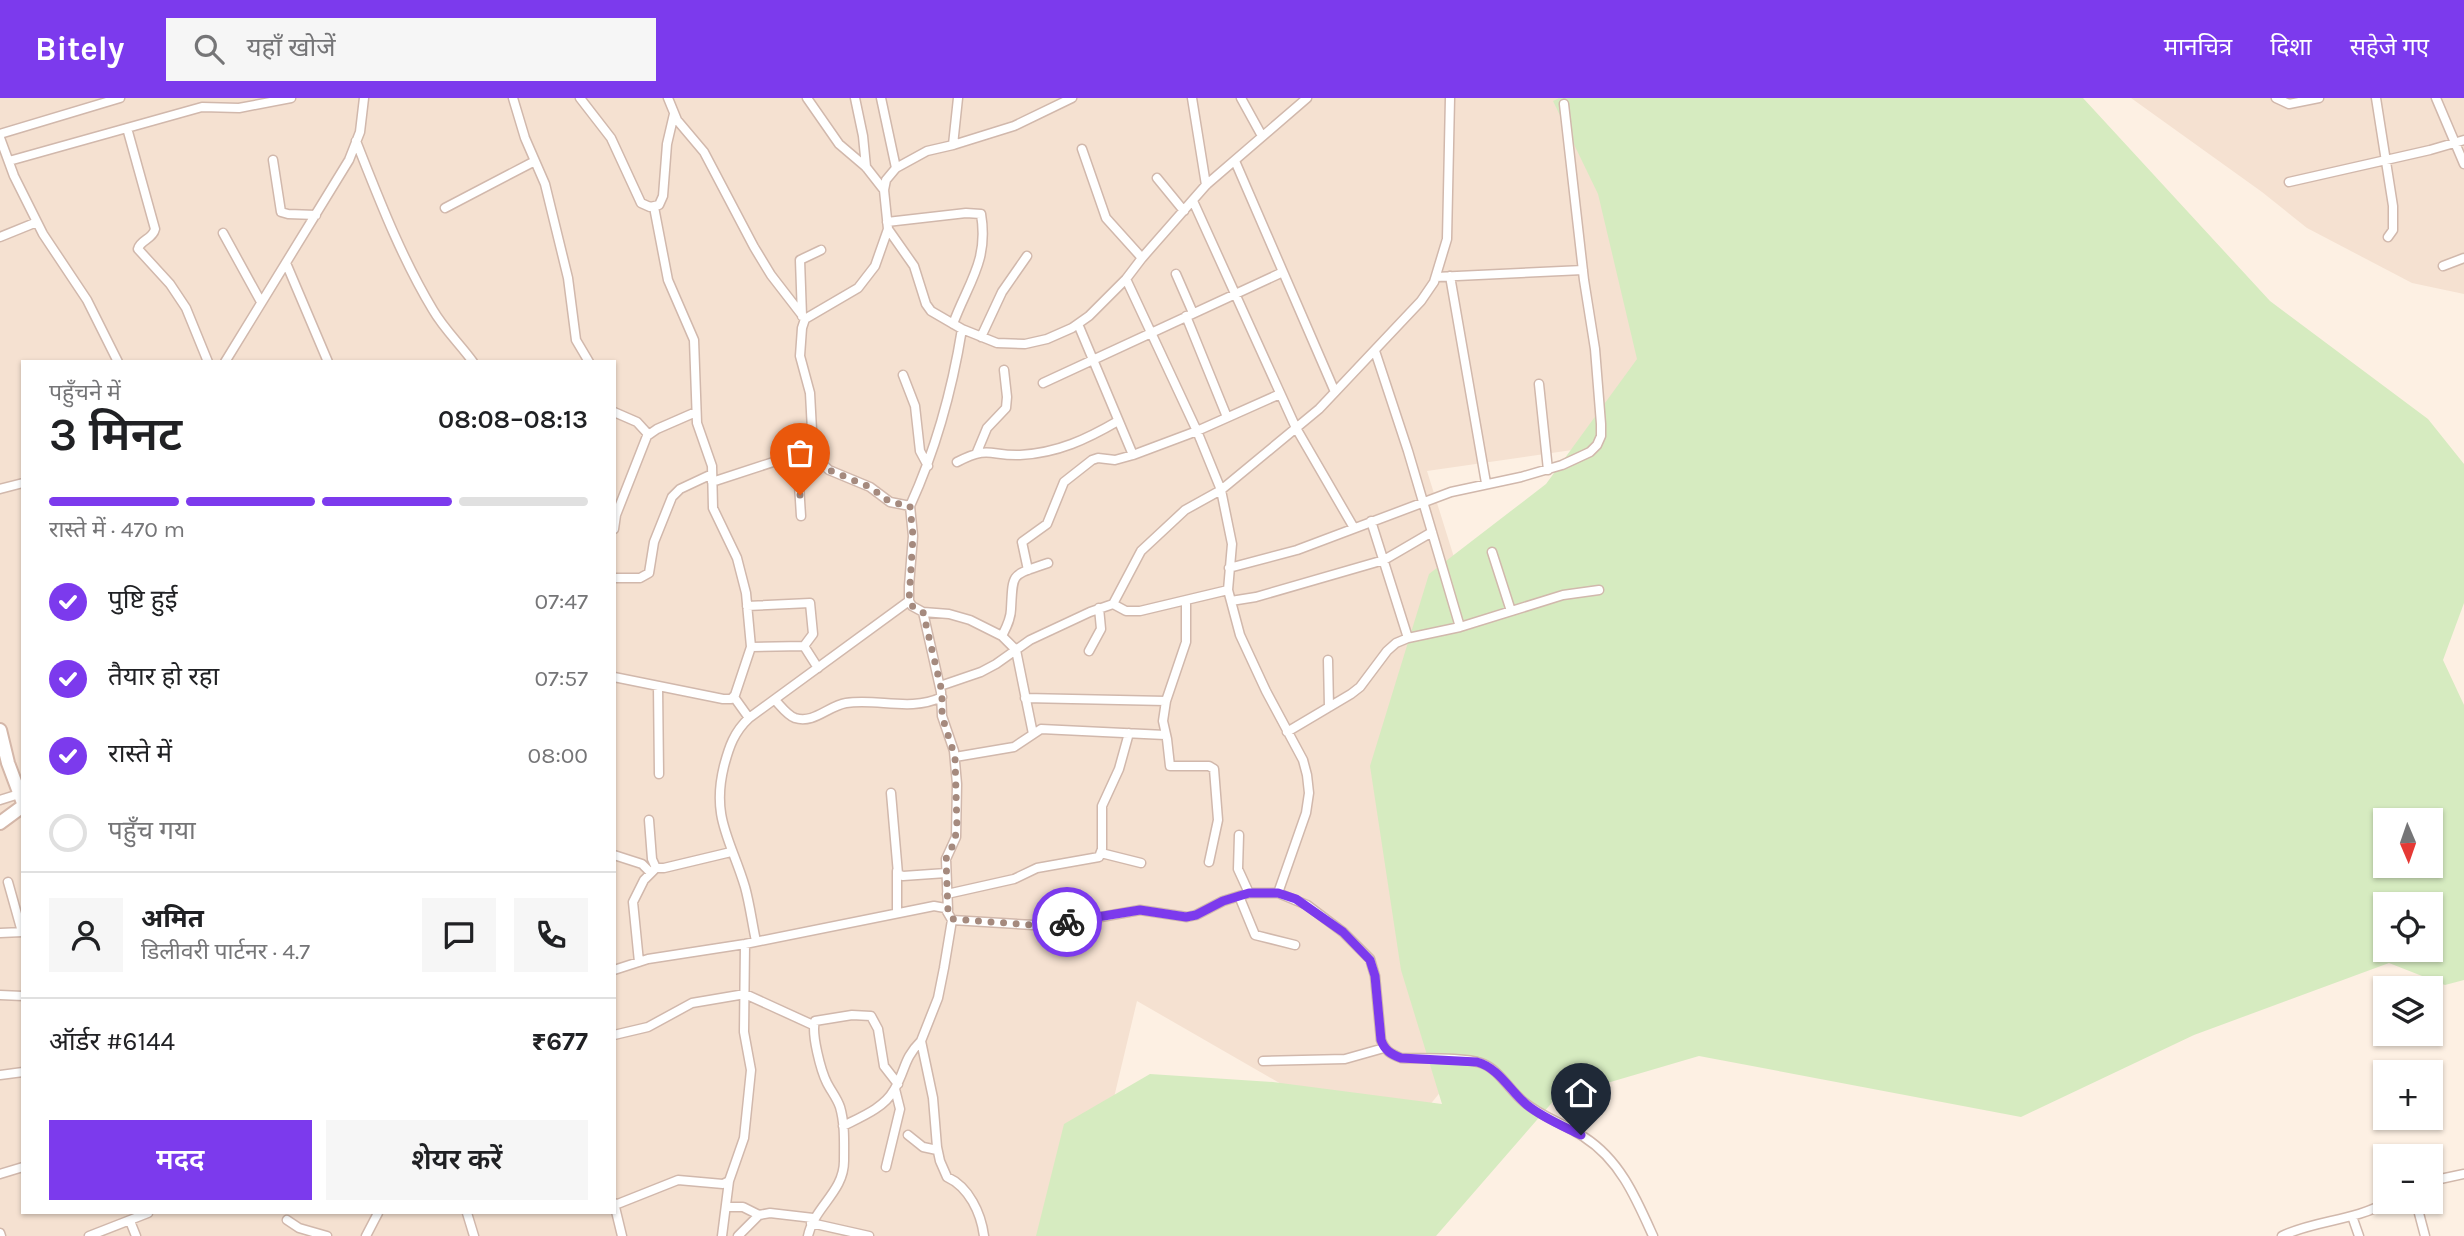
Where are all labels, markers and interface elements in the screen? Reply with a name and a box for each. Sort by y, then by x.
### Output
search box [166,18,656,81]
text: Bitely [35,30,124,68]
icon: search [190,30,228,68]
text: यहाँ खोजें [246,32,335,63]
text: मानचित्र [2164,33,2232,61]
text: दिशा [2270,33,2312,61]
text: सहेजे गए [2350,33,2429,61]
text: पहुँचने में [49,379,121,406]
text: 08:08–08:13 [438,404,588,435]
text: 3 मिनट [49,408,182,462]
pin [770,423,830,495]
icon: bag [781,434,819,472]
text: रास्ते में · 470 m [49,516,185,543]
icon: check [49,583,87,621]
text: पुष्टि हुई [108,584,177,615]
text: 07:47 [535,588,588,615]
icon: check [49,660,87,698]
text: तैयार हो रहा [108,661,219,692]
text: 07:57 [534,665,588,692]
icon: check [49,737,87,775]
text: रास्ते में [108,738,172,769]
text: 08:00 [528,742,588,769]
north arrow [2373,808,2443,878]
map controls [2373,808,2443,1214]
text: पहुँच गया [108,815,196,846]
courier [1032,887,1102,957]
button: locate [2373,892,2443,962]
button: person [49,898,123,972]
button: chat [422,898,496,972]
button: phone [514,898,588,972]
text: अमित [141,903,204,934]
icon: bike [1048,903,1086,941]
text: डिलीवरी पार्टनर · 4.7 [141,938,310,965]
button: layers [2373,976,2443,1046]
text: ऑर्डर #6144 [49,1026,175,1057]
text: ₹677 [531,1026,588,1057]
button: + [2373,1060,2443,1130]
pin [1551,1063,1611,1135]
icon: home [1562,1074,1600,1112]
button: मदद [49,1120,312,1200]
button: शेयर करें [326,1120,588,1200]
button: − [2373,1144,2443,1214]

